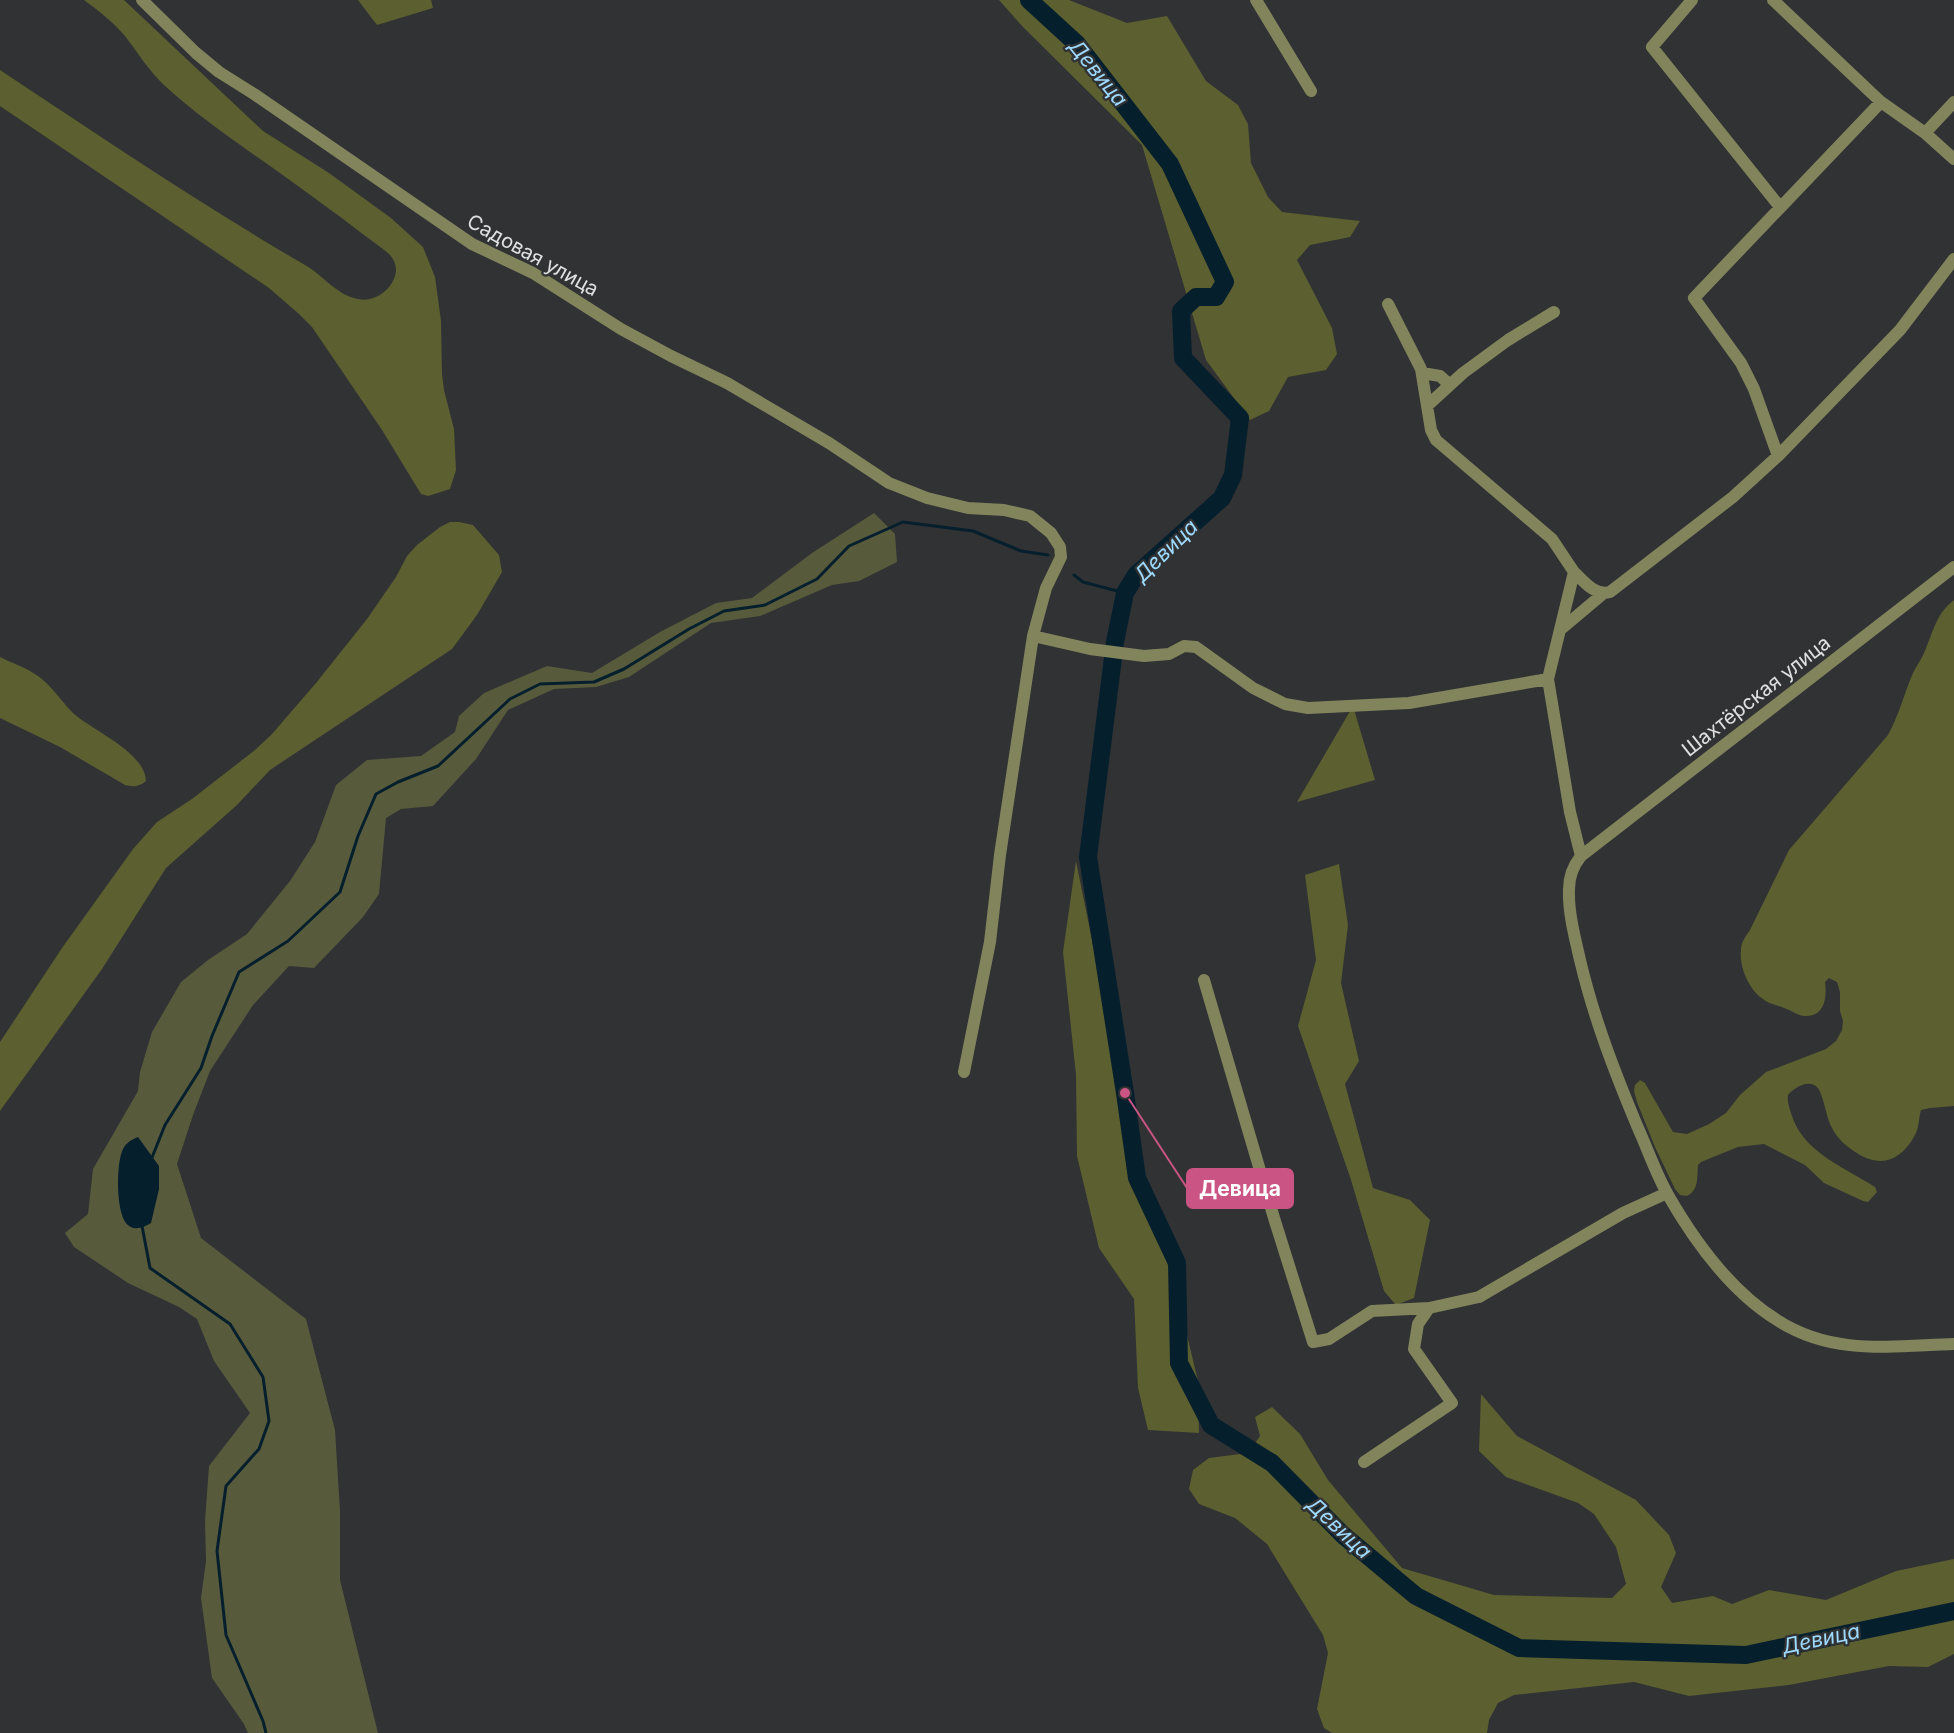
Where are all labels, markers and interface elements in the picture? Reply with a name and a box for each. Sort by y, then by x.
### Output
water label: Девица [1063,33,1133,111]
street label: Садовая улица [463,209,603,301]
water label: Девица [1128,514,1203,588]
street label: Шахтёрская улица [1677,631,1835,761]
callout: Девица [1187,1169,1293,1208]
text: Девица [1199,1176,1281,1201]
water label: Девица [1301,1491,1377,1564]
water label: Девица [1779,1618,1862,1659]

